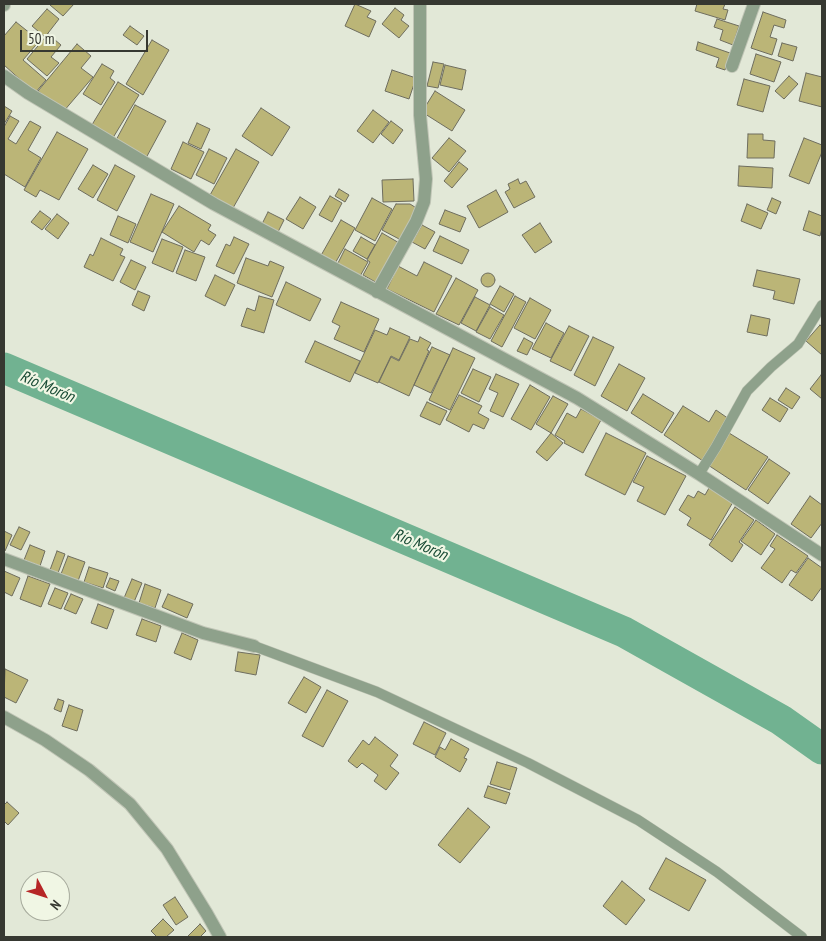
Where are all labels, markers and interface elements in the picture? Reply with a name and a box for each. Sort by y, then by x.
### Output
scale bar [22,20,150,52]
text: 50 m [28,29,54,48]
water label: Río Morón [17,367,77,407]
water label: Río Morón [390,525,450,565]
north arrow [20,871,70,921]
text: N [46,896,65,914]

